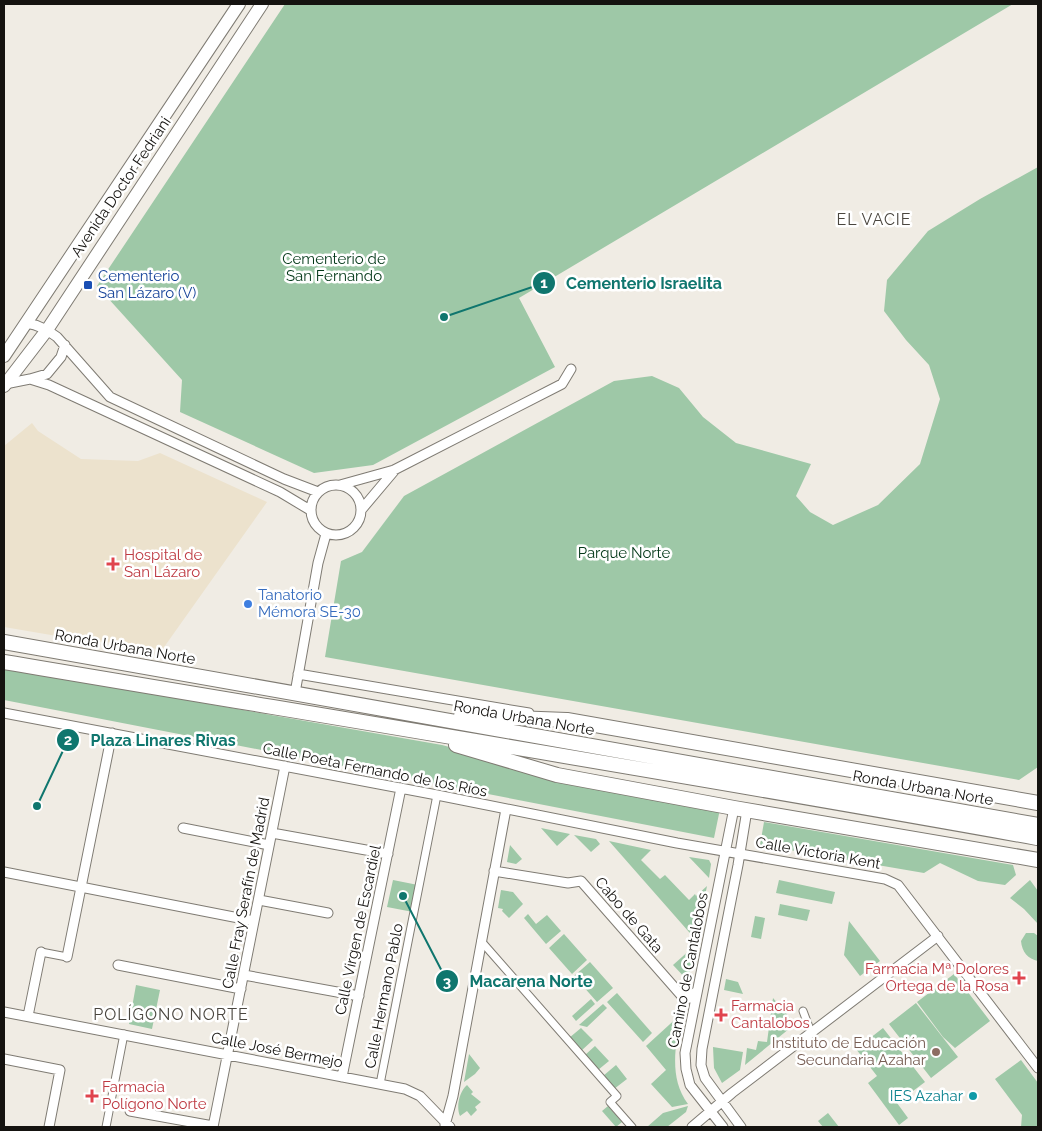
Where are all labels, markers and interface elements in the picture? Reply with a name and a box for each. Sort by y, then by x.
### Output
street label: Avenida Doctor Fedriani [67,114,175,260]
district label: EL VACIE [836,210,912,229]
park label: Cementerio de San Fernando [282,250,386,285]
place label: Cementerio San Lázaro (V) [98,267,196,302]
callout: Cementerio Israelita [531,268,732,299]
text: 1 [540,274,548,292]
text: Cementerio Israelita [566,274,722,293]
marker: Cementerio San Lázaro (V) [82,279,94,291]
park label: Parque Norte [578,544,670,562]
place label: Hospital de San Lázaro [124,546,203,581]
marker: Hospital de San Lázaro [106,557,120,571]
place label: Tanatorio Mémora SE-30 [258,586,361,621]
marker: Tanatorio Mémora SE-30 [242,598,254,610]
street label: Ronda Urbana Norte [53,626,197,668]
street label: Ronda Urbana Norte [452,697,596,739]
callout: Plaza Linares Rivas [55,725,245,756]
text: 2 [64,731,72,749]
text: Plaza Linares Rivas [90,731,236,750]
street label: Calle Poeta Fernando de los Ríos [261,739,489,801]
street label: Ronda Urbana Norte [851,767,995,809]
street label: Calle Fray Serafín de Madrid [219,796,273,990]
street label: Calle Victoria Kent [754,833,882,873]
street label: Calle Virgen de Escardiel [331,843,385,1017]
street label: Cabo de Gata [591,873,667,957]
street label: Camino de Cantalobos [664,891,712,1049]
street label: Calle Hermano Pablo [361,922,407,1070]
place label: Farmacia Mª Dolores Ortega de la Rosa [865,960,1009,995]
callout: Macarena Norte [435,966,603,997]
text: Macarena Norte [469,972,593,991]
marker: Farmacia Mª Dolores Ortega de la Rosa [1013,972,1025,984]
text: 3 [443,973,451,991]
place label: Farmacia Cantalobos [731,997,810,1032]
district label: POLÍGONO NORTE [93,1004,249,1024]
marker: Farmacia Cantalobos [715,1009,727,1021]
street label: Calle José Bermejo [210,1028,344,1072]
place label: Instituto de Educación Secundaria Azahar [772,1034,927,1069]
marker: Instituto de Educación Secundaria Azahar [930,1046,942,1058]
place label: Farmacia Polígono Norte [102,1078,207,1113]
place label: IES Azahar [890,1087,964,1105]
marker: Farmacia Polígono Norte [86,1090,98,1102]
marker: IES Azahar [967,1090,979,1102]

